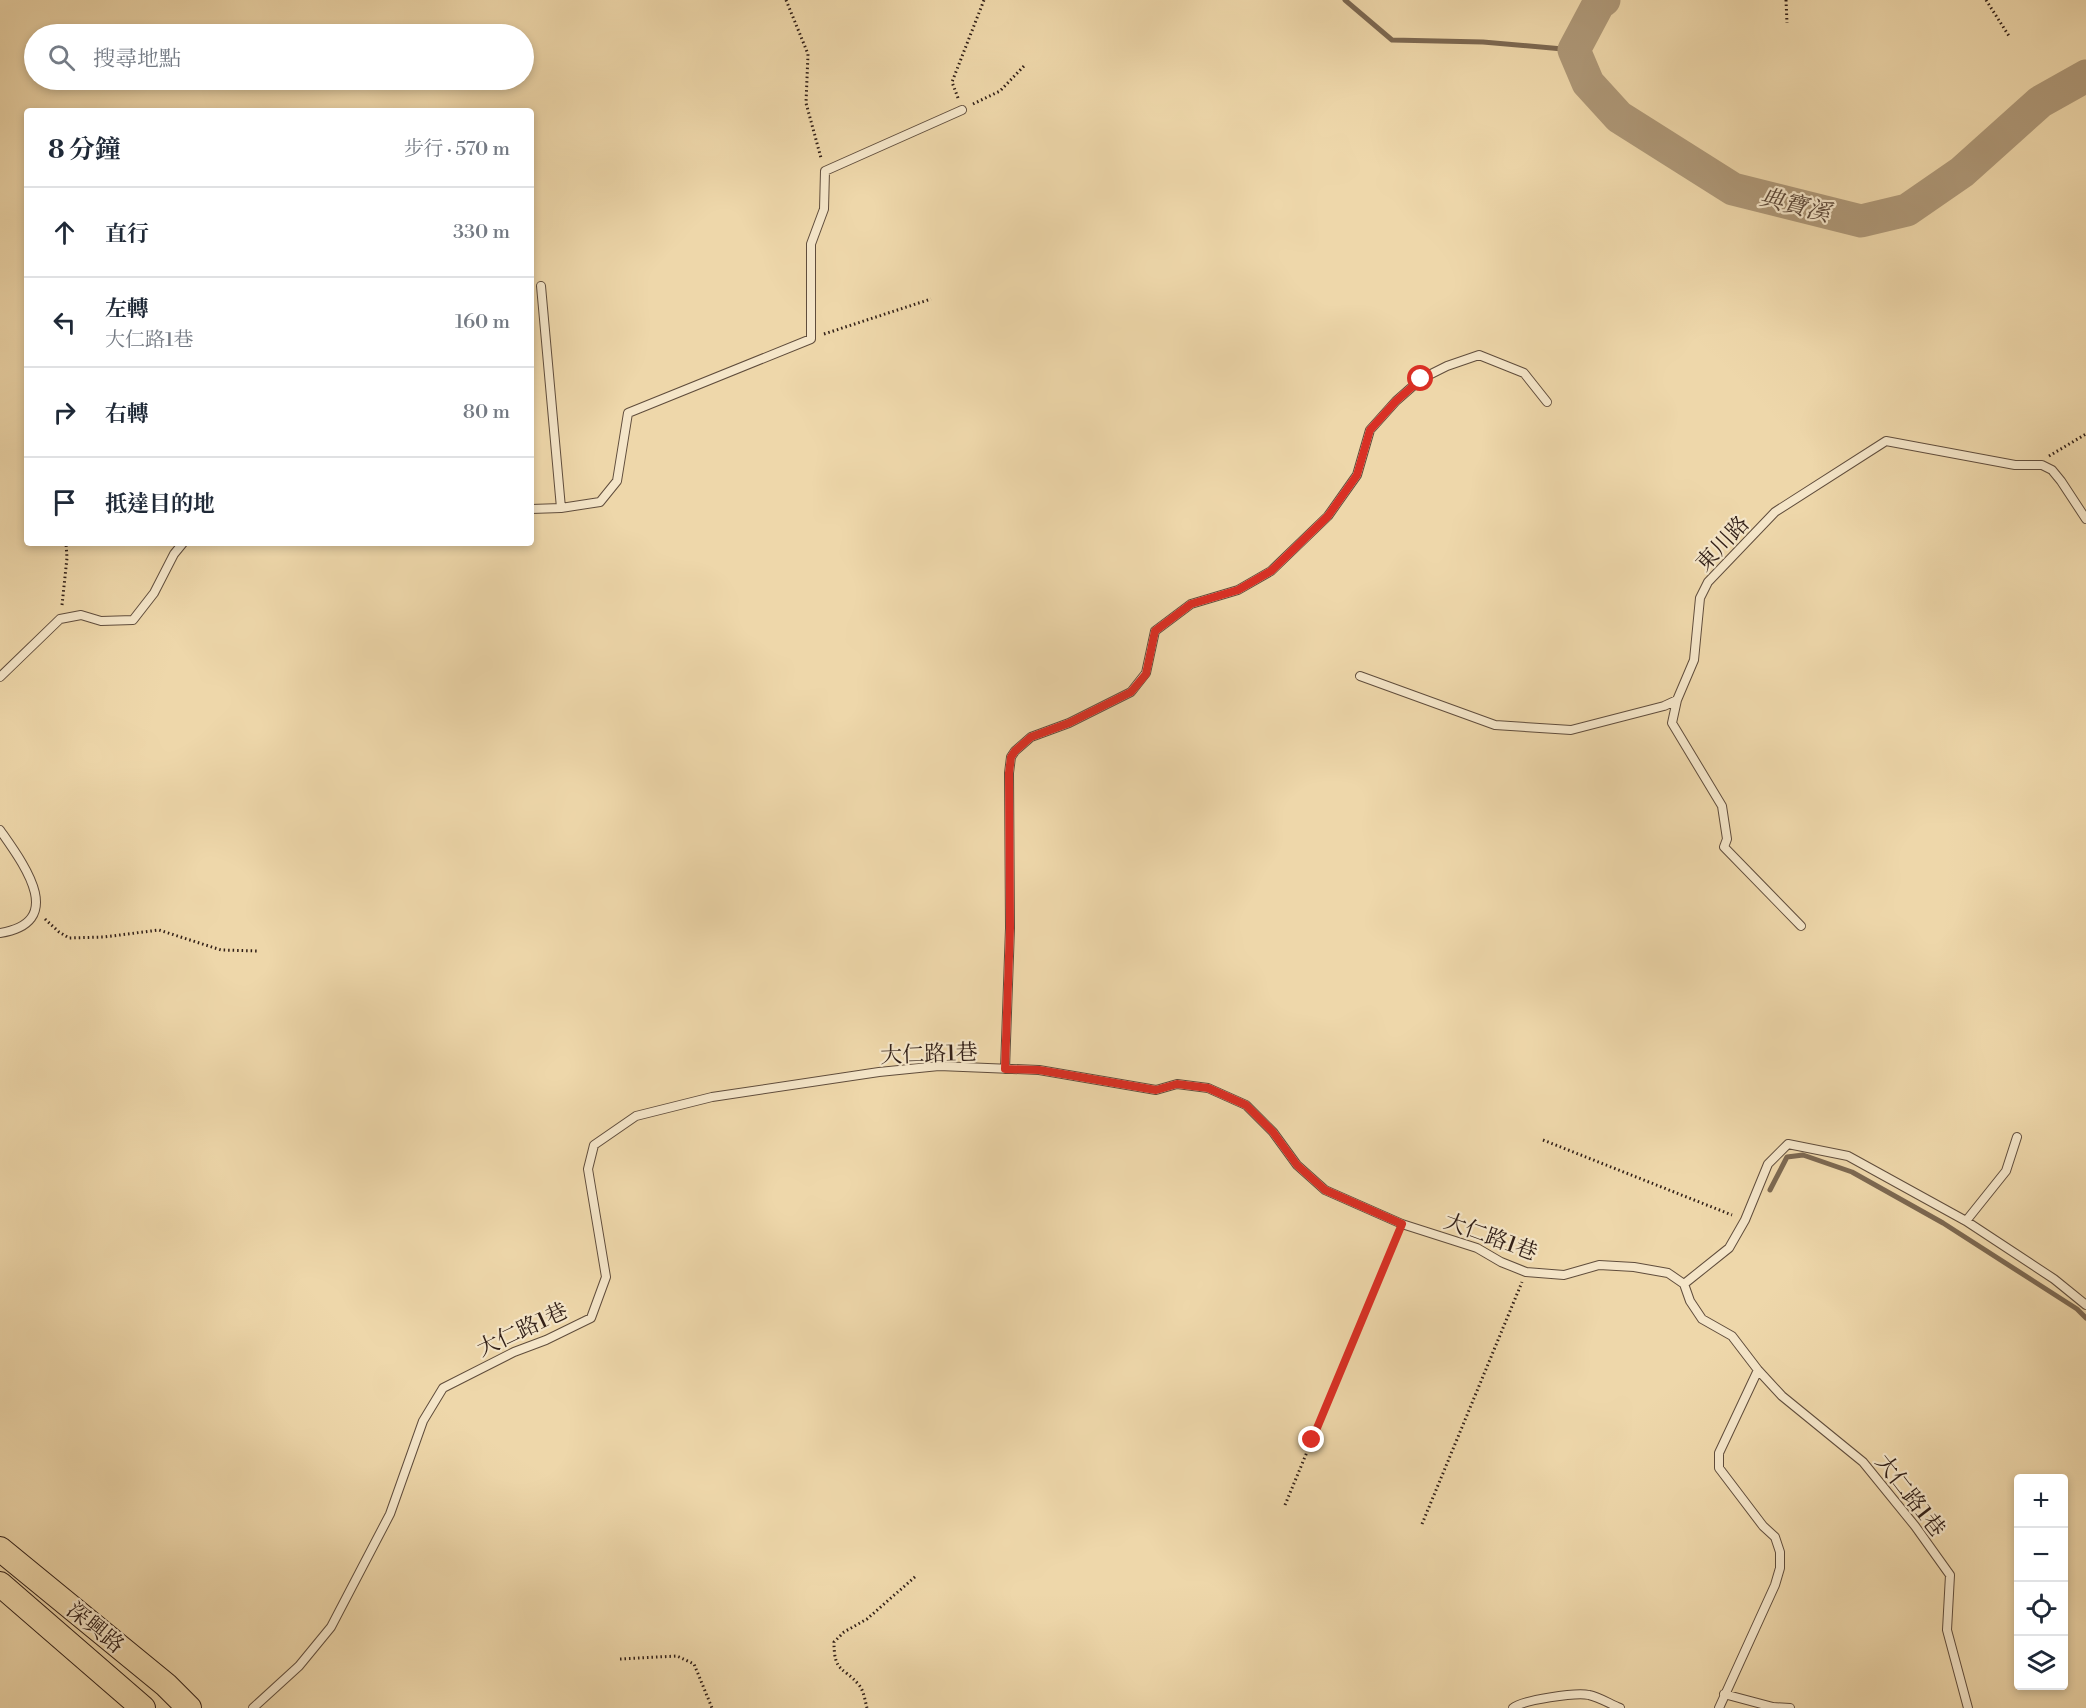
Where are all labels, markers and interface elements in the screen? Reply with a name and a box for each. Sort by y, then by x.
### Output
search box [24,24,534,90]
icon: search [45,41,78,74]
text: 搜尋地點 [93,46,181,73]
text: 8 分鐘 [48,134,121,166]
text: 步行 · 570 m [404,137,510,162]
water label: 典寶溪 [1756,183,1836,230]
icon: ahead [48,216,81,249]
text: 330 m [453,220,510,245]
text: 直行 [105,221,149,248]
text: 左轉 [105,296,149,323]
icon: left [48,306,81,339]
text: 160 m [455,310,510,335]
text: 大仁路1巷 [105,328,194,353]
route start [1407,365,1433,391]
icon: right [48,396,81,429]
text: 80 m [463,400,510,425]
text: 右轉 [105,401,149,428]
icon: arrive [48,486,81,519]
text: 抵達目的地 [105,491,215,518]
street label: 東川路 [1691,511,1755,577]
street label: 大仁路1巷 [880,1039,978,1070]
street label: 大仁路1巷 [1440,1208,1541,1267]
street label: 大仁路1巷 [473,1298,573,1363]
route end [1298,1426,1324,1452]
street label: 大仁路1巷 [1869,1449,1950,1543]
map controls [2014,1474,2068,1690]
button: + [2014,1474,2068,1528]
button: − [2014,1528,2068,1582]
button: locate [2014,1582,2068,1636]
street label: 深興路 [61,1597,129,1659]
button: layers [2014,1636,2068,1690]

